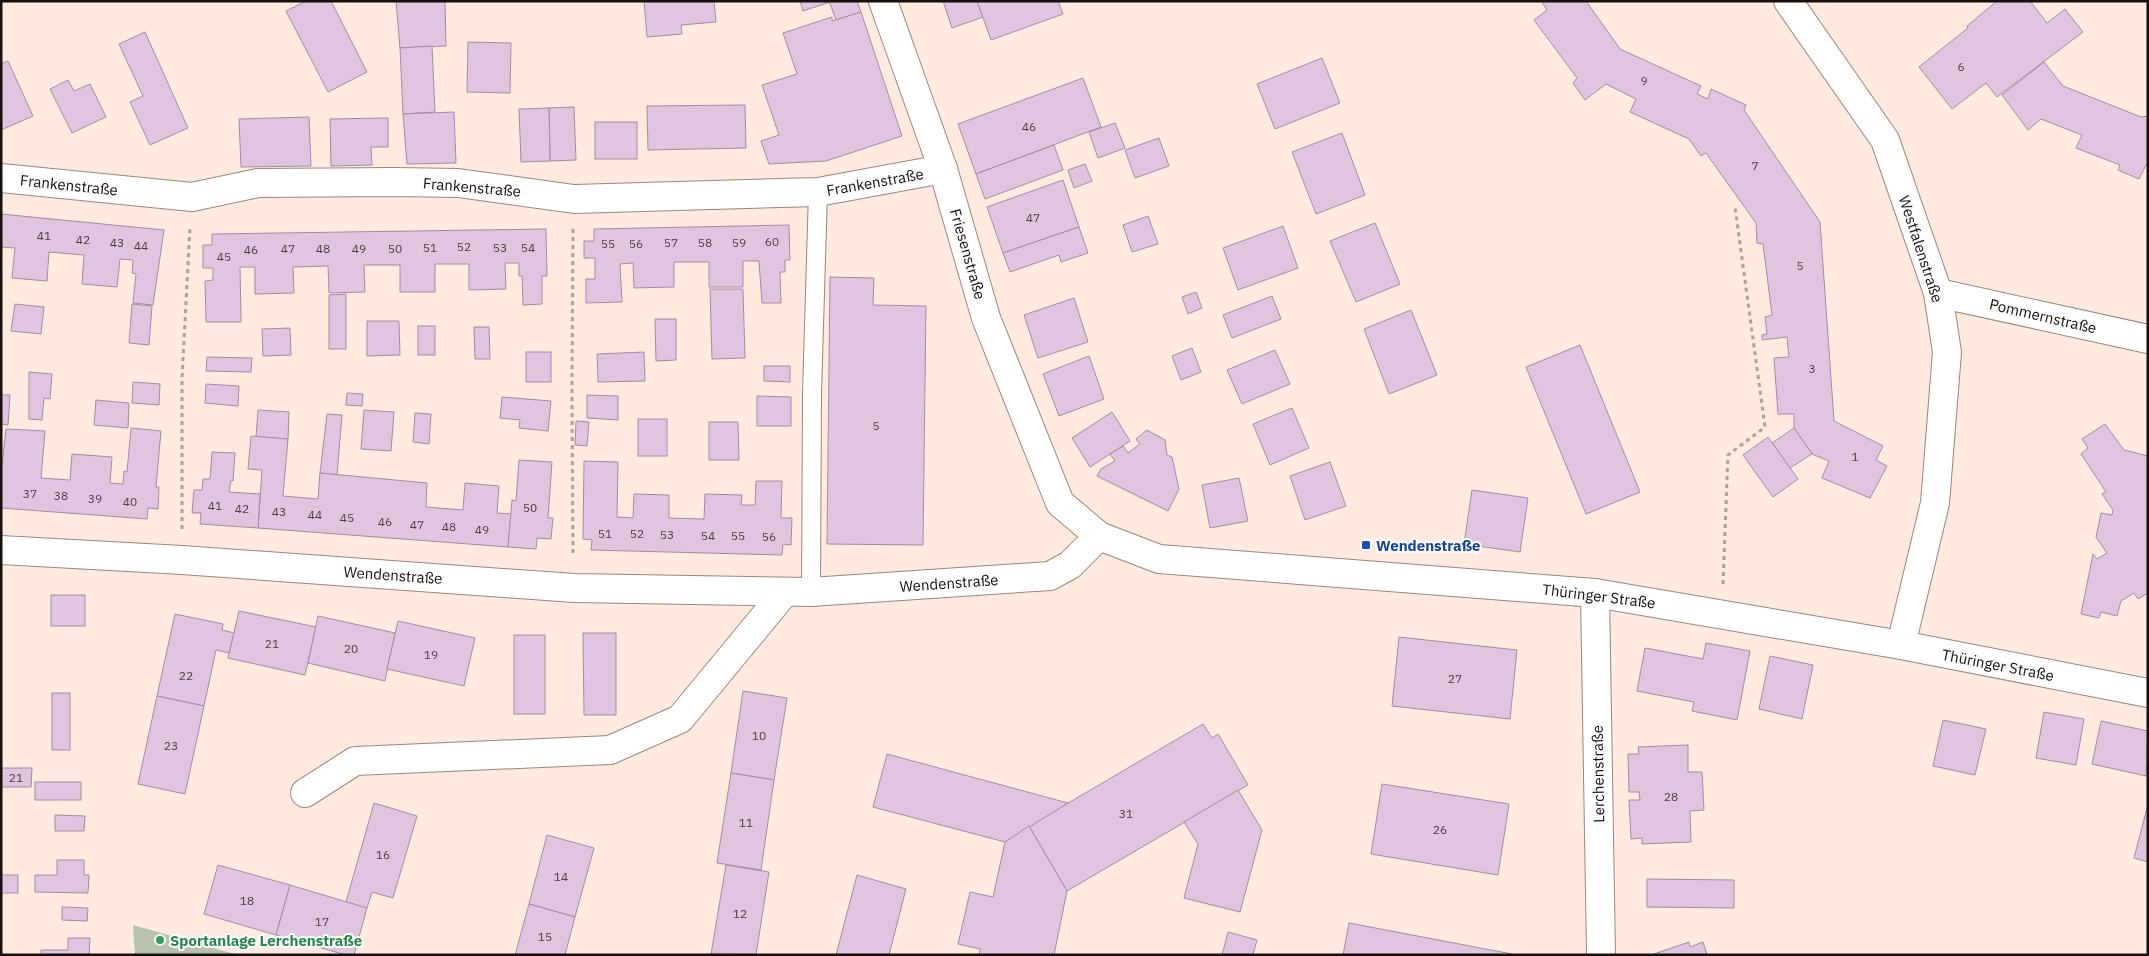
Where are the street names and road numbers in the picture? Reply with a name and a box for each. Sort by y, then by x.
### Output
street label: Frankenstraße [825,164,925,200]
street label: Frankenstraße [19,170,119,200]
street label: Frankenstraße [422,173,522,201]
street label: Westfalenstraße [1895,193,1947,305]
street label: Friesenstraße [946,206,990,302]
street label: Pommernstraße [1988,294,2098,338]
street label: Wendenstraße [343,562,443,588]
street label: Wendenstraße [899,570,999,596]
street label: Thüringer Straße [1541,580,1657,612]
street label: Thüringer Straße [1940,645,2056,685]
street label: Lerchenstraße [1588,725,1608,823]

